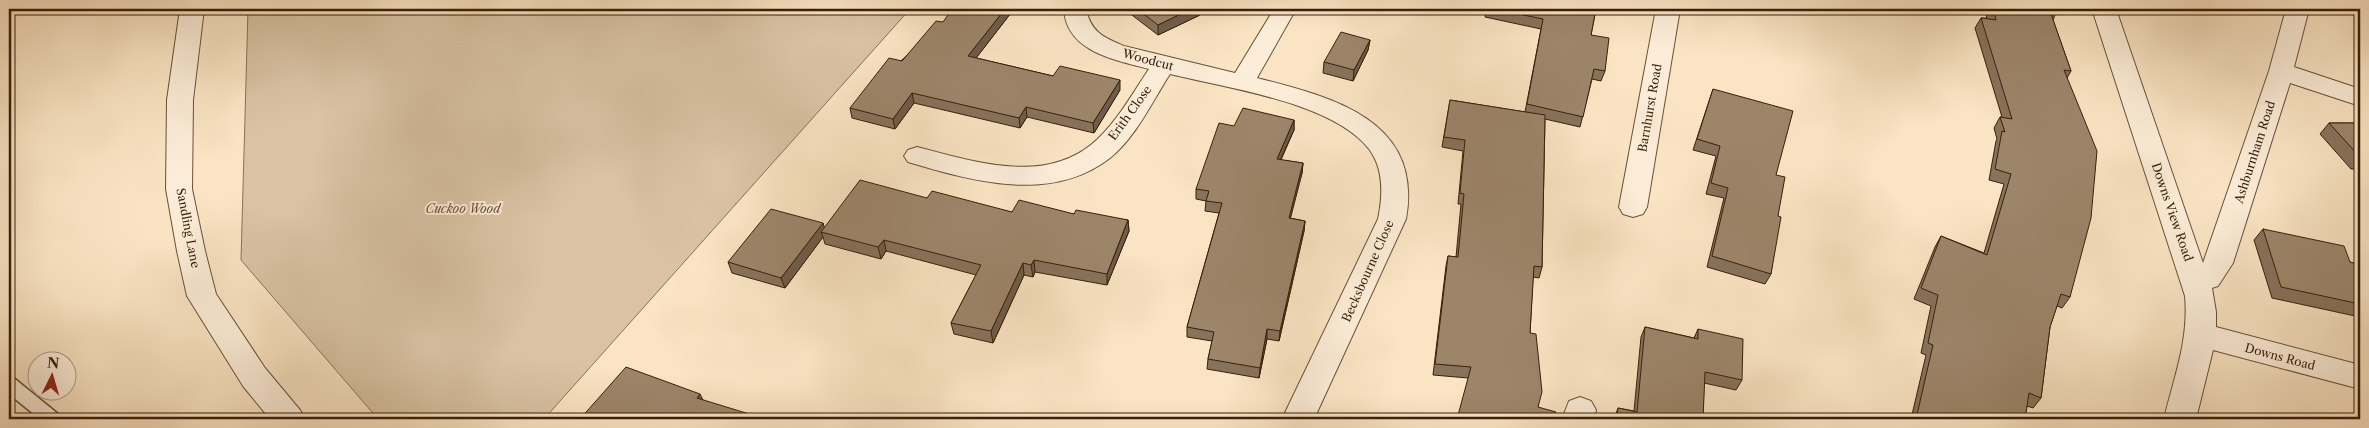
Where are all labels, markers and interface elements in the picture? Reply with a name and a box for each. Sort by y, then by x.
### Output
street label: Woodcut [1120,45,1176,74]
street label: Barnhurst Road [1634,62,1665,153]
street label: Erith Close [1105,82,1155,143]
street label: Ashburnham Road [2231,98,2278,206]
street label: Downs View Road [2149,161,2197,264]
street label: Sandling Lane [173,187,204,269]
park label: Cuckoo Wood [426,201,502,216]
street label: Becksbourne Close [1338,217,1397,324]
street label: Downs Road [2243,340,2318,373]
north arrow [28,350,78,400]
text: N [46,354,60,373]

